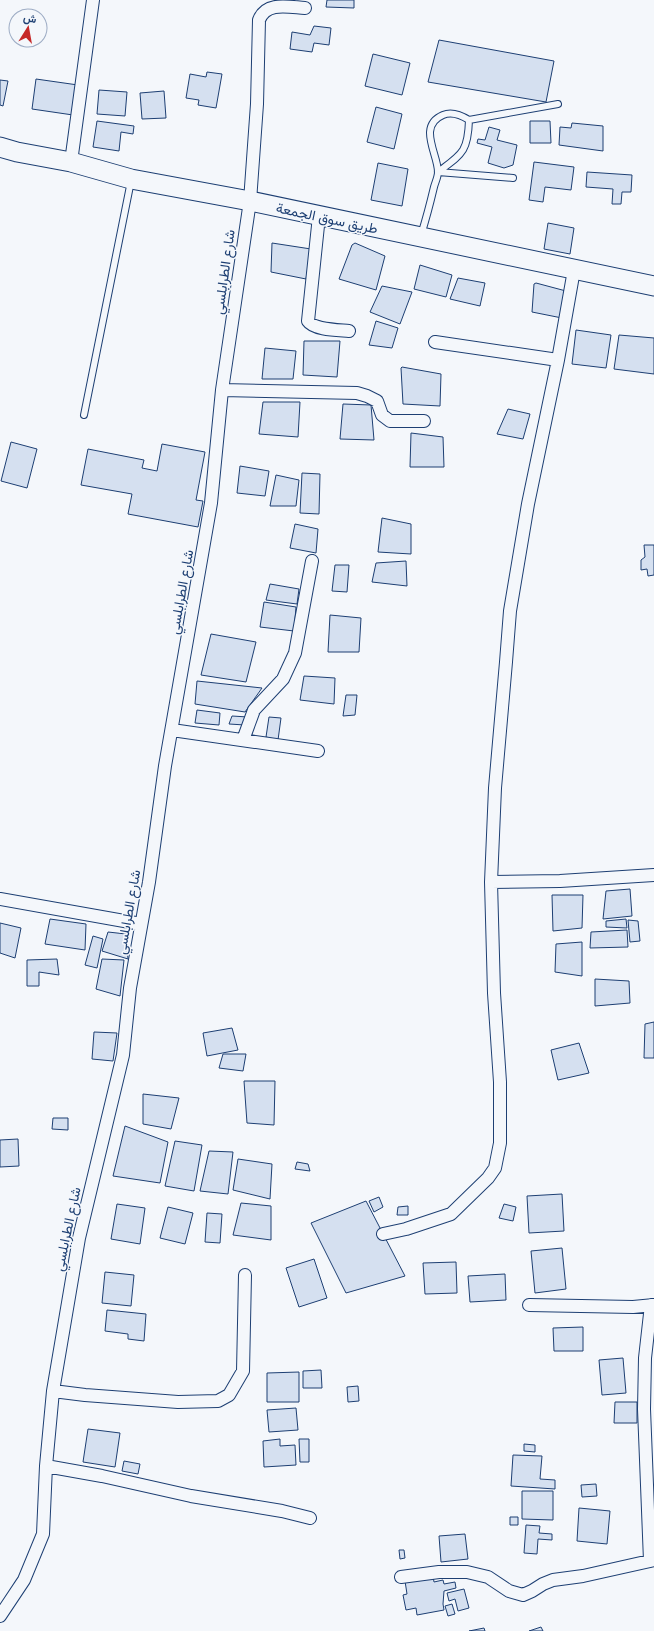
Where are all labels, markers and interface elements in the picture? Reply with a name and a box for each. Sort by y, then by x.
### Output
north arrow [8,8,48,48]
text: ش [22,11,38,26]
street label: طريق سوق الجمعة [274,199,379,238]
street label: شارع الطرابلسي [210,228,242,316]
street label: شارع الطرابلسي [166,548,200,636]
street label: شارع الطرابلسي [113,868,147,956]
street label: شارع الطرابلسي [50,1185,88,1273]

